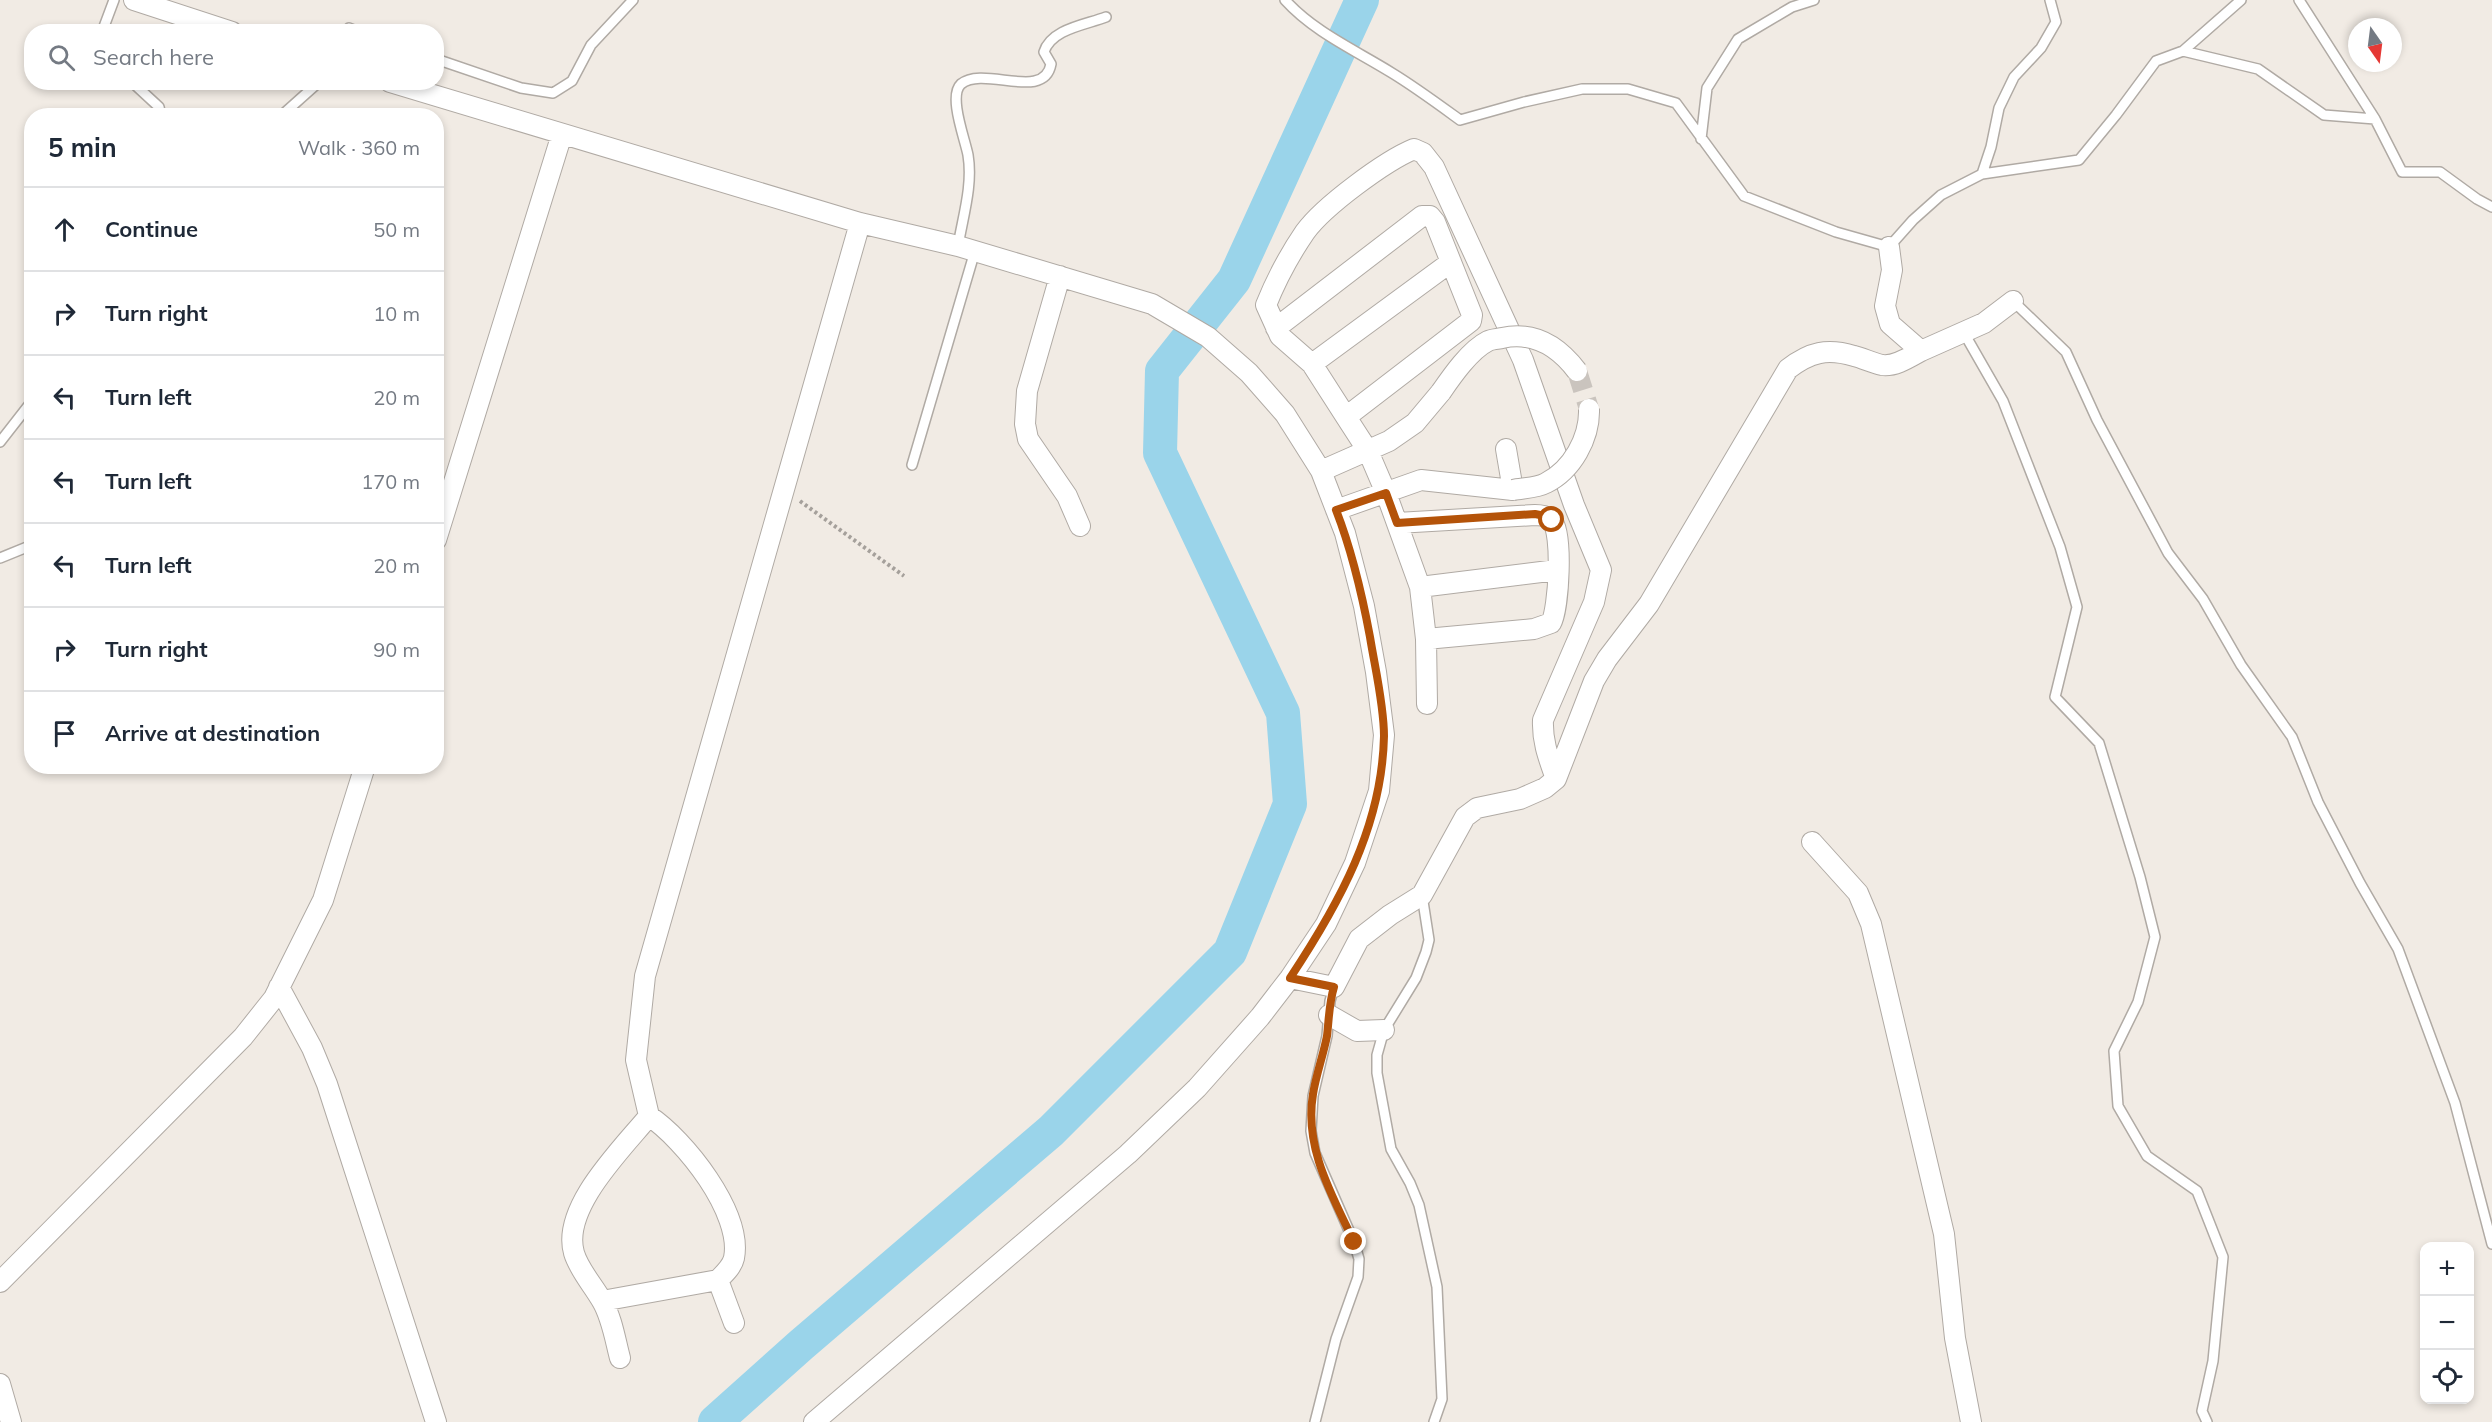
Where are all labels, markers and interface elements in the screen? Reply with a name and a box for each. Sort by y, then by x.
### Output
north arrow [2348,18,2402,72]
search box [24,24,444,90]
icon: search [45,41,78,74]
text: Search here [93,43,214,71]
text: 5 min [48,131,117,164]
text: Walk · 360 m [298,135,420,160]
icon: ahead [48,213,81,246]
text: Continue [105,215,198,243]
text: 50 m [373,217,420,242]
icon: right [48,297,81,330]
text: Turn right [105,299,208,327]
text: 10 m [373,301,420,326]
icon: left [48,381,81,414]
text: Turn left [105,383,192,411]
text: 20 m [373,385,420,410]
icon: left [48,465,81,498]
text: Turn left [105,467,192,495]
text: 170 m [361,469,420,494]
route start [1538,506,1564,532]
icon: left [48,549,81,582]
text: Turn left [105,551,192,579]
text: 20 m [373,553,420,578]
icon: right [48,633,81,666]
text: Turn right [105,635,208,663]
text: 90 m [373,637,420,662]
icon: arrive [48,717,81,750]
text: Arrive at destination [105,719,320,747]
route end [1340,1228,1366,1254]
map controls [2420,1242,2474,1404]
button: + [2420,1242,2474,1296]
button: − [2420,1296,2474,1350]
button: locate [2420,1350,2474,1404]

